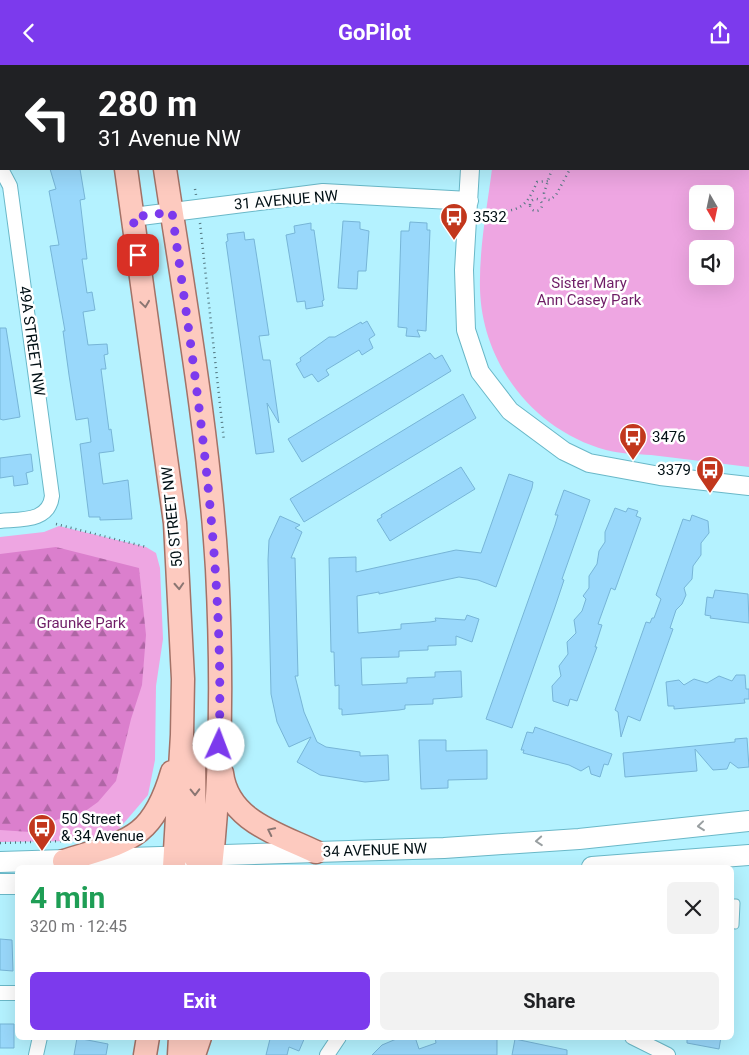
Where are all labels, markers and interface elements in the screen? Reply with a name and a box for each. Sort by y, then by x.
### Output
icon: back [15,19,43,47]
icon: share [706,19,734,47]
text: GoPilot [338,20,411,45]
text: 280 m [98,84,197,125]
icon: left [15,85,80,150]
text: 31 Avenue NW [98,126,241,151]
north arrow [689,185,734,230]
map controls [689,185,734,285]
street label: 31 AVENUE NW [233,186,339,214]
bus stop icon: 3532 [439,202,469,241]
place label: 3532 [473,208,507,226]
pin [117,234,159,276]
button: sound [689,240,734,285]
icon: arrive [124,241,152,269]
park label: Sister Mary Ann Casey Park [537,274,642,309]
street label: 49A STREET NW [15,285,49,397]
one-way arrow [139,300,150,308]
bus stop icon: 3476 [618,422,648,461]
place label: 3476 [652,428,686,446]
bus stop icon: 3379 [695,455,725,494]
place label: 3379 [657,461,691,479]
street label: 50 STREET NW [158,466,186,568]
one-way arrow [173,583,184,591]
park label: Graunke Park [36,614,126,632]
position arrow [192,718,244,770]
one-way arrow [190,788,200,796]
place label: 50 Street & 34 Avenue [61,810,144,845]
bus stop icon: 50 Street & 34 Avenue [27,813,57,852]
one-way arrow [696,820,704,831]
one-way arrow [268,827,277,837]
one-way arrow [535,836,543,847]
street label: 34 AVENUE NW [322,839,428,861]
text: 4 min [30,880,105,915]
button: close [667,882,719,934]
text: 320 m · 12:45 [30,917,127,936]
button: Exit [30,972,370,1030]
button: Share [380,972,719,1030]

